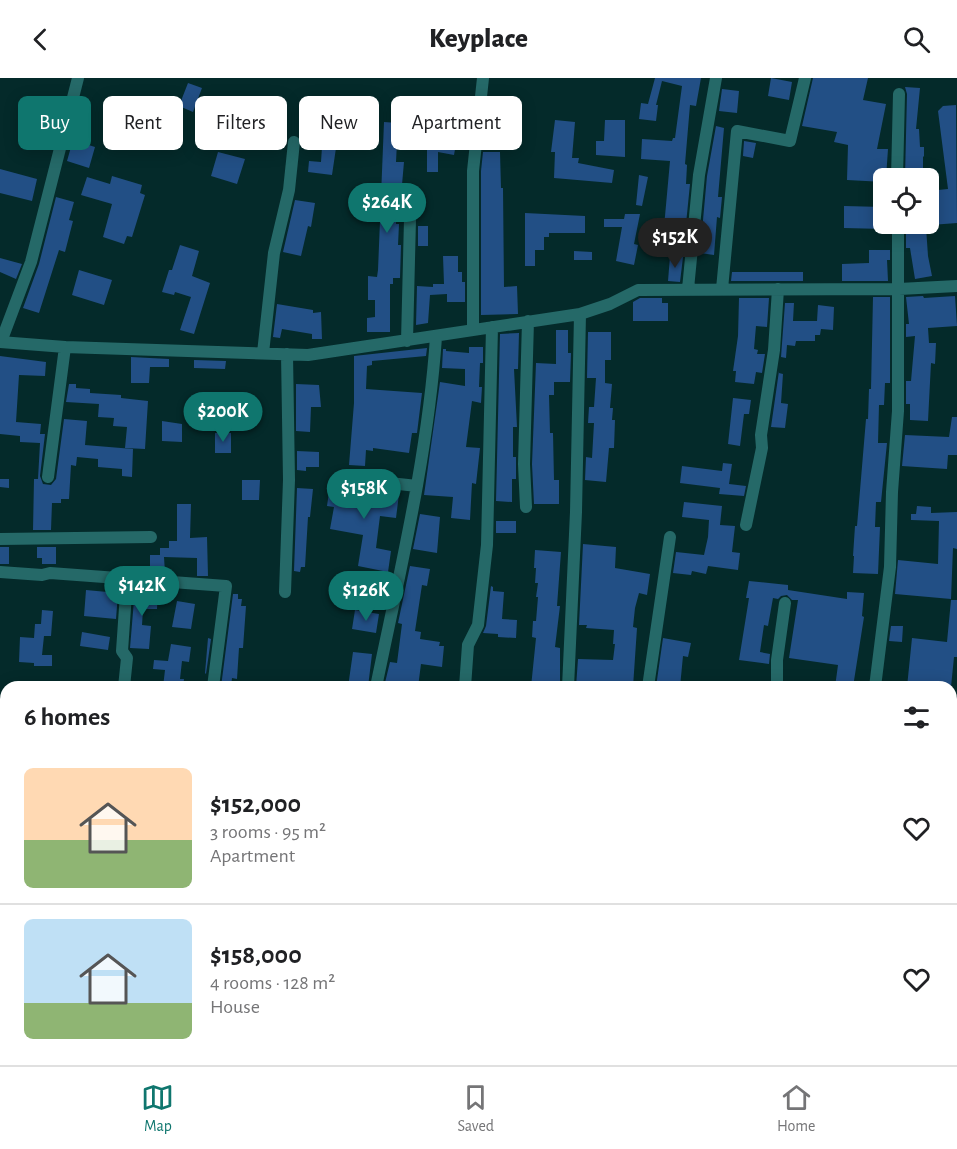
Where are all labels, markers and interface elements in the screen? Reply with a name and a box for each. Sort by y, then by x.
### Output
icon: back [24,23,57,56]
icon: search [900,23,933,56]
text: Keyplace [429,25,528,52]
chip: Buy [18,96,91,150]
chip: Rent [103,96,183,150]
chip: Filters [195,96,287,150]
chip: New [299,96,379,150]
chip: Apartment [391,96,522,150]
map controls [873,168,939,234]
button: locate [873,168,939,234]
pin: $264K [345,183,429,234]
text: $264K [362,192,412,212]
pin: $152K [633,218,717,269]
text: $152K [652,227,698,247]
pin: $200K [181,392,265,443]
text: $200K [198,401,248,421]
pin: $158K [322,469,406,520]
text: $158K [341,478,387,498]
pin: $142K [100,566,184,617]
pin: $126K [324,571,408,622]
text: $142K [118,575,166,595]
text: $126K [343,580,389,600]
icon: filters [900,701,933,734]
text: 6 homes [24,704,110,730]
text: $152,000 [210,791,301,817]
icon: home [72,792,144,864]
icon: heart [900,812,933,845]
text: 3 rooms · 95 m² [210,822,326,842]
text: Apartment [210,846,295,866]
text: $158,000 [210,942,302,968]
icon: home [72,943,144,1015]
icon: heart [900,963,933,996]
text: 4 rooms · 128 m² [210,973,335,993]
text: House [210,997,260,1017]
tab: Map [141,1081,174,1136]
tab: Saved [457,1081,494,1136]
tab: Home [777,1081,816,1136]

